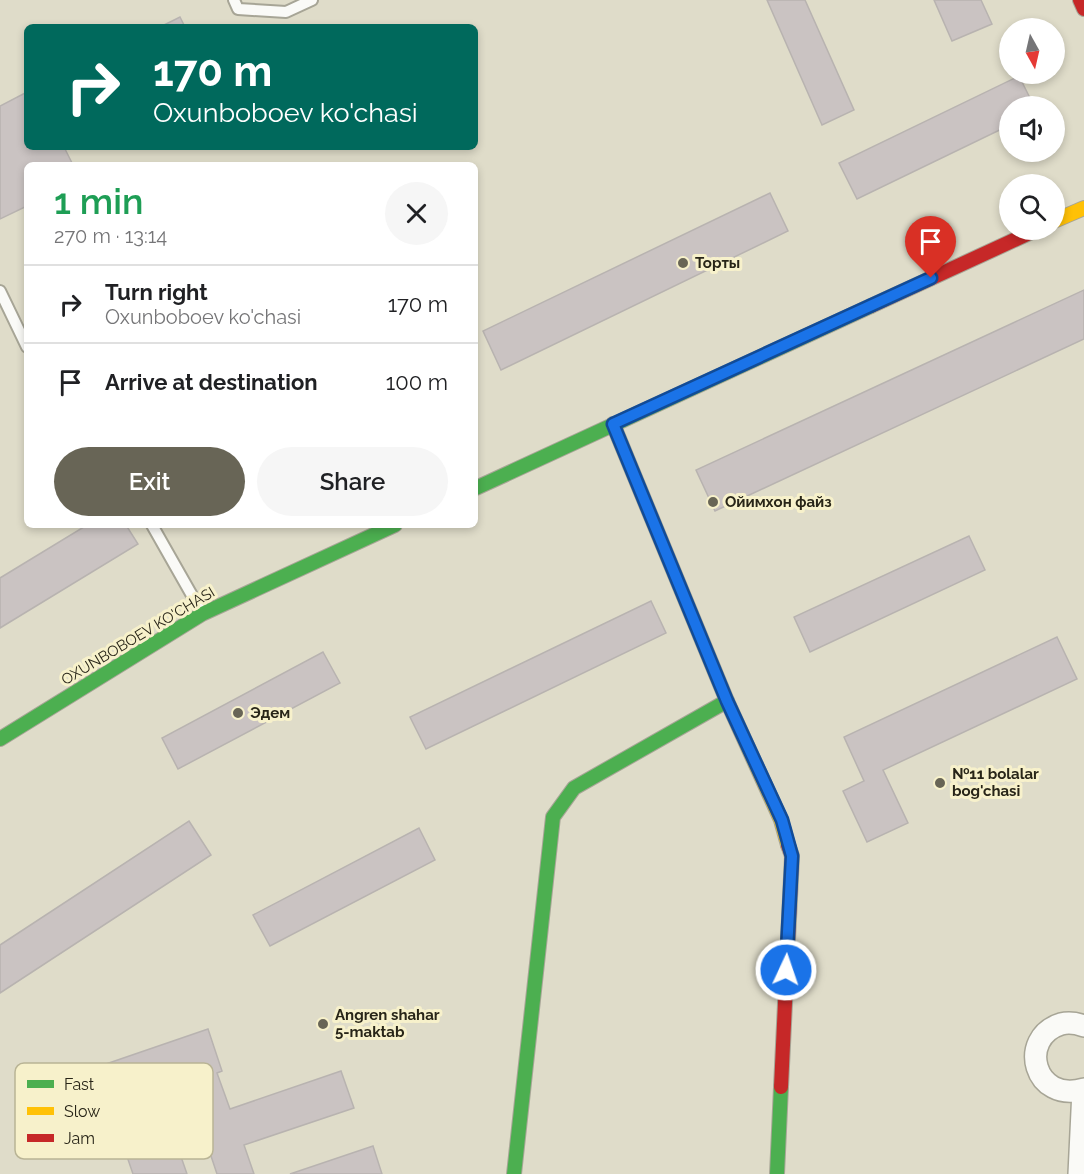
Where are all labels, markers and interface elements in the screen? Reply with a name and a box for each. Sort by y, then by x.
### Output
north arrow [999,18,1065,84]
map controls [999,18,1065,240]
text: 170 m [153,47,272,96]
icon: right [54,48,132,126]
button: sound [999,96,1065,162]
text: Oxunboboev ko'chasi [153,97,418,128]
button: search [999,174,1065,240]
text: 1 min [54,180,143,222]
button: close [385,182,448,245]
pin [905,216,956,278]
text: 270 m · 13:14 [54,224,167,248]
icon: arrive [914,225,947,258]
place label: Торты [695,254,740,272]
marker: Торты [676,256,690,270]
text: Turn right [105,279,208,305]
icon: right [54,288,87,321]
text: 170 m [388,291,448,317]
text: Oxunboboev ko'chasi [105,305,301,329]
icon: arrive [54,366,87,399]
text: Arrive at destination [105,369,318,395]
text: 100 m [386,369,448,395]
button: Exit [54,447,245,516]
button: Share [257,447,448,516]
place label: Ойимхон файз [725,493,832,511]
marker: Ойимхон файз [706,495,720,509]
street label: OXUNBOBOEV KO'CHASI [58,583,218,689]
place label: Эдем [250,704,290,722]
marker: Эдем [231,706,245,720]
place label: №11 bolalar bog'chasi [952,765,1039,800]
marker: №11 bolalar bog'chasi [933,776,947,790]
position arrow [754,938,818,1002]
place label: Angren shahar 5-maktab [335,1006,440,1041]
marker: Angren shahar 5-maktab [316,1017,330,1031]
legend [15,1063,213,1159]
text: Fast [64,1075,95,1094]
text: Slow [64,1102,100,1121]
text: Jam [64,1129,95,1148]

